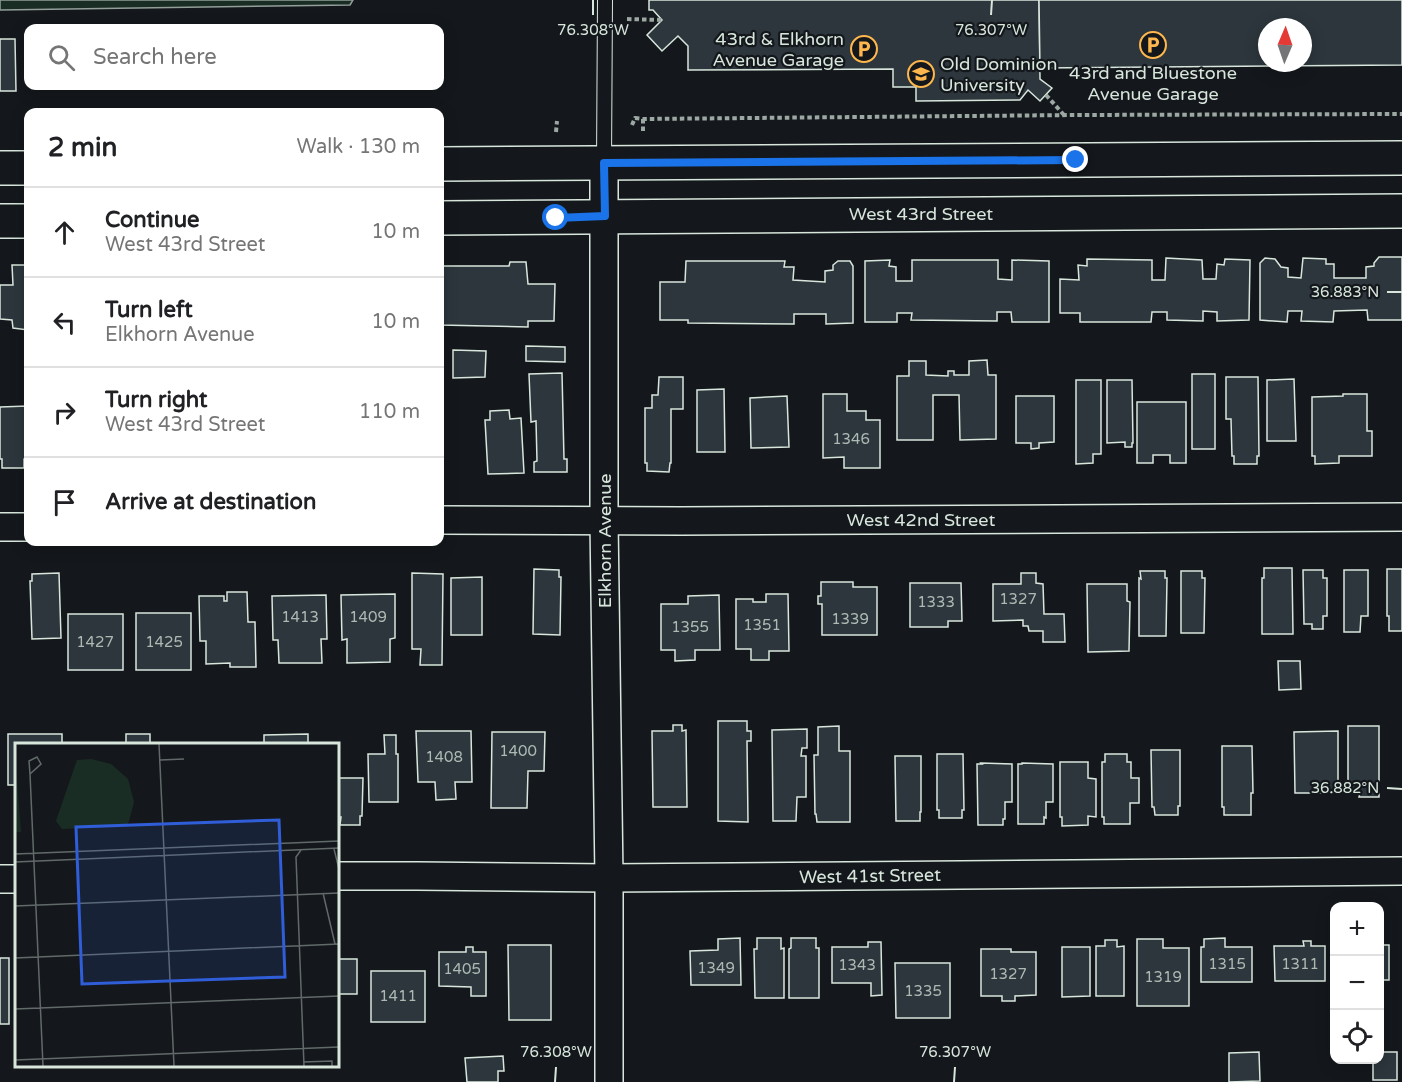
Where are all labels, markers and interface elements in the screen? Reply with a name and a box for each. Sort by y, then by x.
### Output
north arrow [1258,18,1312,72]
text: 76.308°W [557,21,629,39]
text: 76.307°W [955,21,1027,39]
search box [24,24,444,90]
place label: 43rd & Elkhorn Avenue Garage [713,28,844,71]
parking icon: 43rd and Bluestone Avenue Garage [1138,30,1168,60]
parking icon: 43rd & Elkhorn Avenue Garage [849,34,879,64]
icon: search [45,41,78,74]
text: Search here [93,44,217,70]
place label: Old Dominion University [940,53,1057,96]
school or university icon: Old Dominion University [906,59,936,89]
place label: 43rd and Bluestone Avenue Garage [1069,62,1237,105]
text: 2 min [48,132,117,163]
text: Walk · 130 m [297,135,420,159]
route end [1062,146,1088,172]
street label: West 43rd Street [849,203,993,225]
route start [542,204,568,230]
text: Continue [105,207,200,233]
icon: ahead [48,216,81,249]
text: 10 m [371,220,420,244]
text: West 43rd Street [105,233,265,257]
text: 36.883°N [1311,283,1379,301]
text: Turn left [105,297,193,323]
icon: left [48,306,81,339]
text: 10 m [371,310,420,334]
text: Elkhorn Avenue [105,323,255,347]
text: Turn right [105,387,207,413]
icon: right [48,396,81,429]
text: 110 m [359,400,420,424]
text: West 43rd Street [105,413,265,437]
house number: 1346 [832,430,870,448]
street label: Elkhorn Avenue [594,474,616,608]
icon: arrive [48,486,81,519]
text: Arrive at destination [105,489,316,515]
street label: West 42nd Street [847,509,995,531]
house number: 1327 [999,590,1037,608]
house number: 1333 [917,593,955,611]
house number: 1413 [281,608,319,626]
house number: 1409 [349,608,387,626]
house number: 1339 [831,610,869,628]
house number: 1351 [743,616,781,634]
house number: 1355 [671,618,709,636]
house number: 1427 [76,633,114,651]
house number: 1425 [145,633,183,651]
house number: 1400 [499,742,537,760]
inset map [15,743,339,1067]
house number: 1408 [425,748,463,766]
text: 36.882°N [1311,779,1379,797]
street label: West 41st Street [799,864,941,888]
map controls [1330,902,1384,1064]
button: + [1330,902,1384,956]
house number: 1315 [1208,955,1246,973]
house number: 1311 [1281,955,1319,973]
house number: 1343 [838,956,876,974]
button: − [1330,956,1384,1010]
house number: 1349 [697,959,735,977]
house number: 1405 [443,960,481,978]
house number: 1327 [989,965,1027,983]
house number: 1319 [1144,968,1182,986]
house number: 1335 [904,982,942,1000]
house number: 1411 [379,987,417,1005]
button: locate [1330,1010,1384,1064]
text: 76.308°W [520,1043,592,1061]
text: 76.307°W [919,1043,991,1061]

